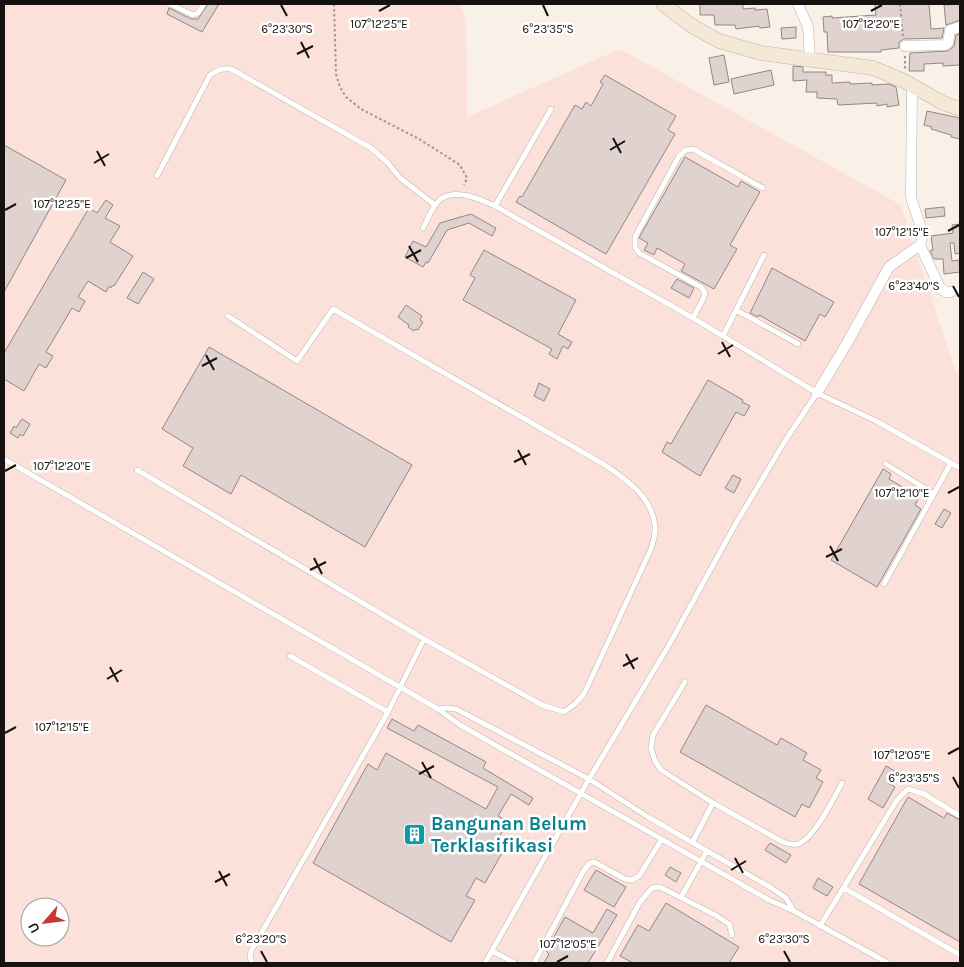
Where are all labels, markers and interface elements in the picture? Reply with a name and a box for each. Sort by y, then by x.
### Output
text: 107°12'25"E [350,17,408,31]
text: 107°12'20"E [842,17,900,31]
text: 6°23'30"S [261,22,313,36]
text: 6°23'35"S [522,22,574,36]
text: 107°12'25"E [33,197,91,211]
text: 107°12'15"E [875,225,929,239]
text: 6°23'40"S [888,279,940,293]
text: 107°12'20"E [33,459,91,473]
text: 107°12'10"E [875,486,929,500]
text: 107°12'15"E [35,720,89,734]
text: 107°12'05"E [873,748,931,762]
text: 6°23'35"S [888,771,940,785]
place label: Bangunan Belum Terklasifikasi [431,813,587,857]
building icon: Bangunan Belum Terklasifikasi [403,823,427,847]
north arrow [20,897,70,947]
text: U [24,920,44,936]
text: 6°23'20"S [235,932,287,946]
text: 6°23'30"S [758,932,810,946]
text: 107°12'05"E [539,937,597,951]

